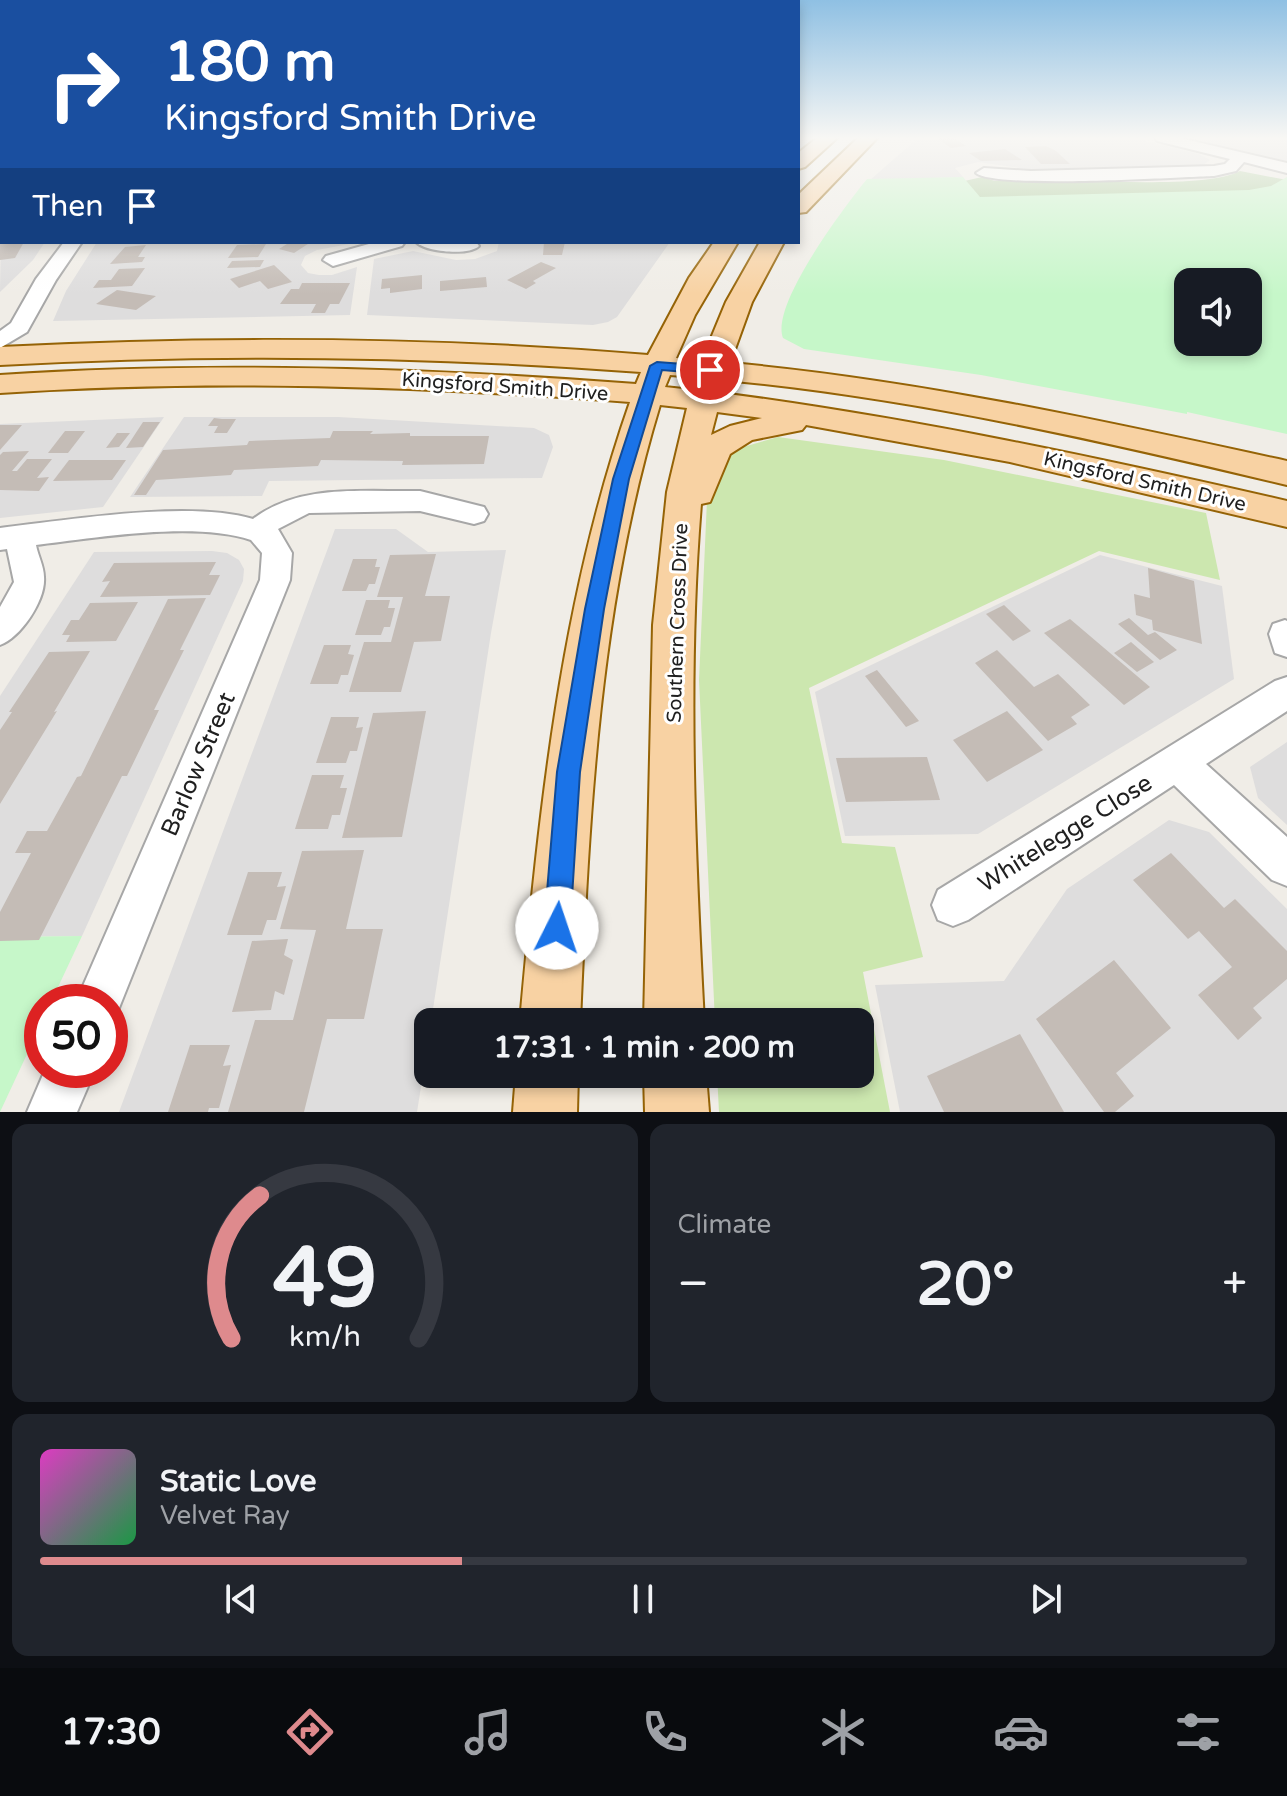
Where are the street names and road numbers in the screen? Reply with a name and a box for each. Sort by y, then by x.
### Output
street label: Kingsford Smith Drive [401,368,609,406]
street label: Kingsford Smith Drive [1041,447,1248,517]
street label: Southern Cross Drive [663,523,693,723]
street label: Barlow Street [155,688,242,841]
street label: Whitelegge Close [973,768,1158,899]

